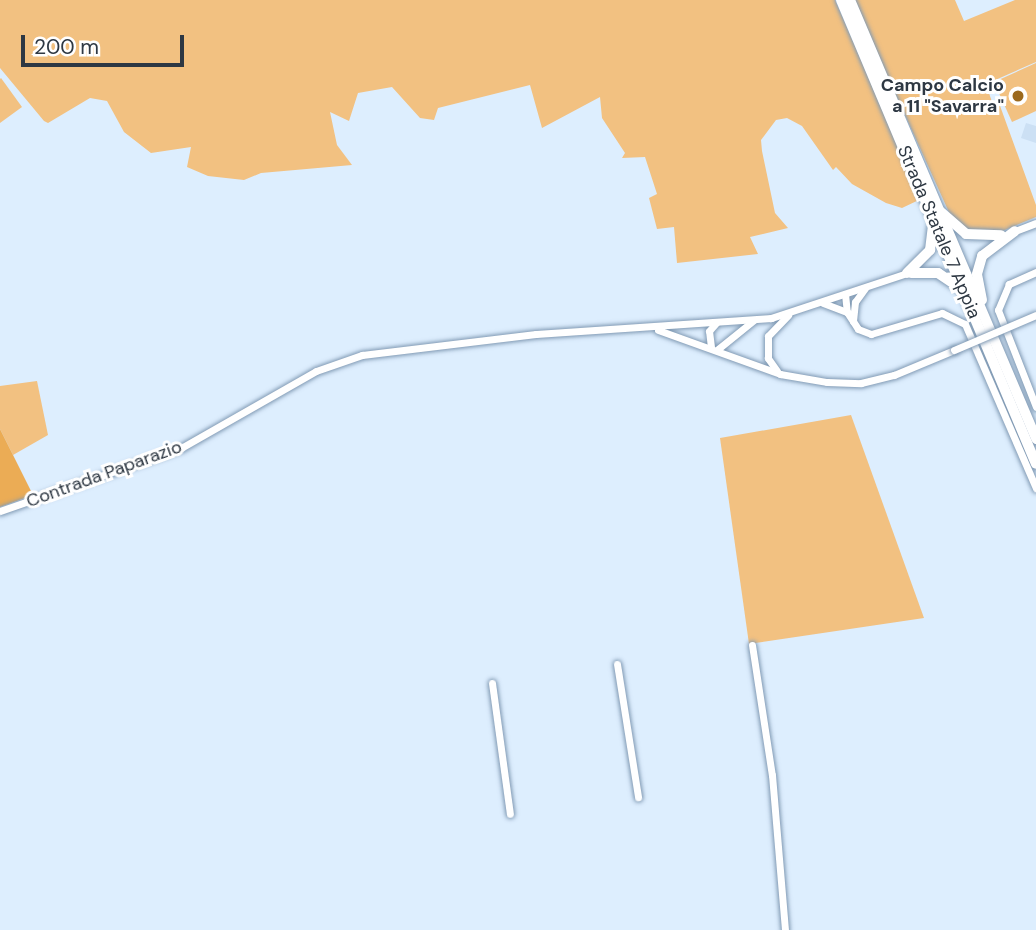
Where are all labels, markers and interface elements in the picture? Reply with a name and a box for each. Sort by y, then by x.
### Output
scale bar [24,21,187,65]
text: 200 m [34,33,99,61]
place label: Campo Calcio a 11 "Savarra" [881,75,1004,118]
marker: Campo Calcio a 11 "Savarra" [1010,88,1026,104]
street label: Strada Statale 7 Appia [893,142,985,322]
street label: Contrada Paparazio [23,436,185,512]

